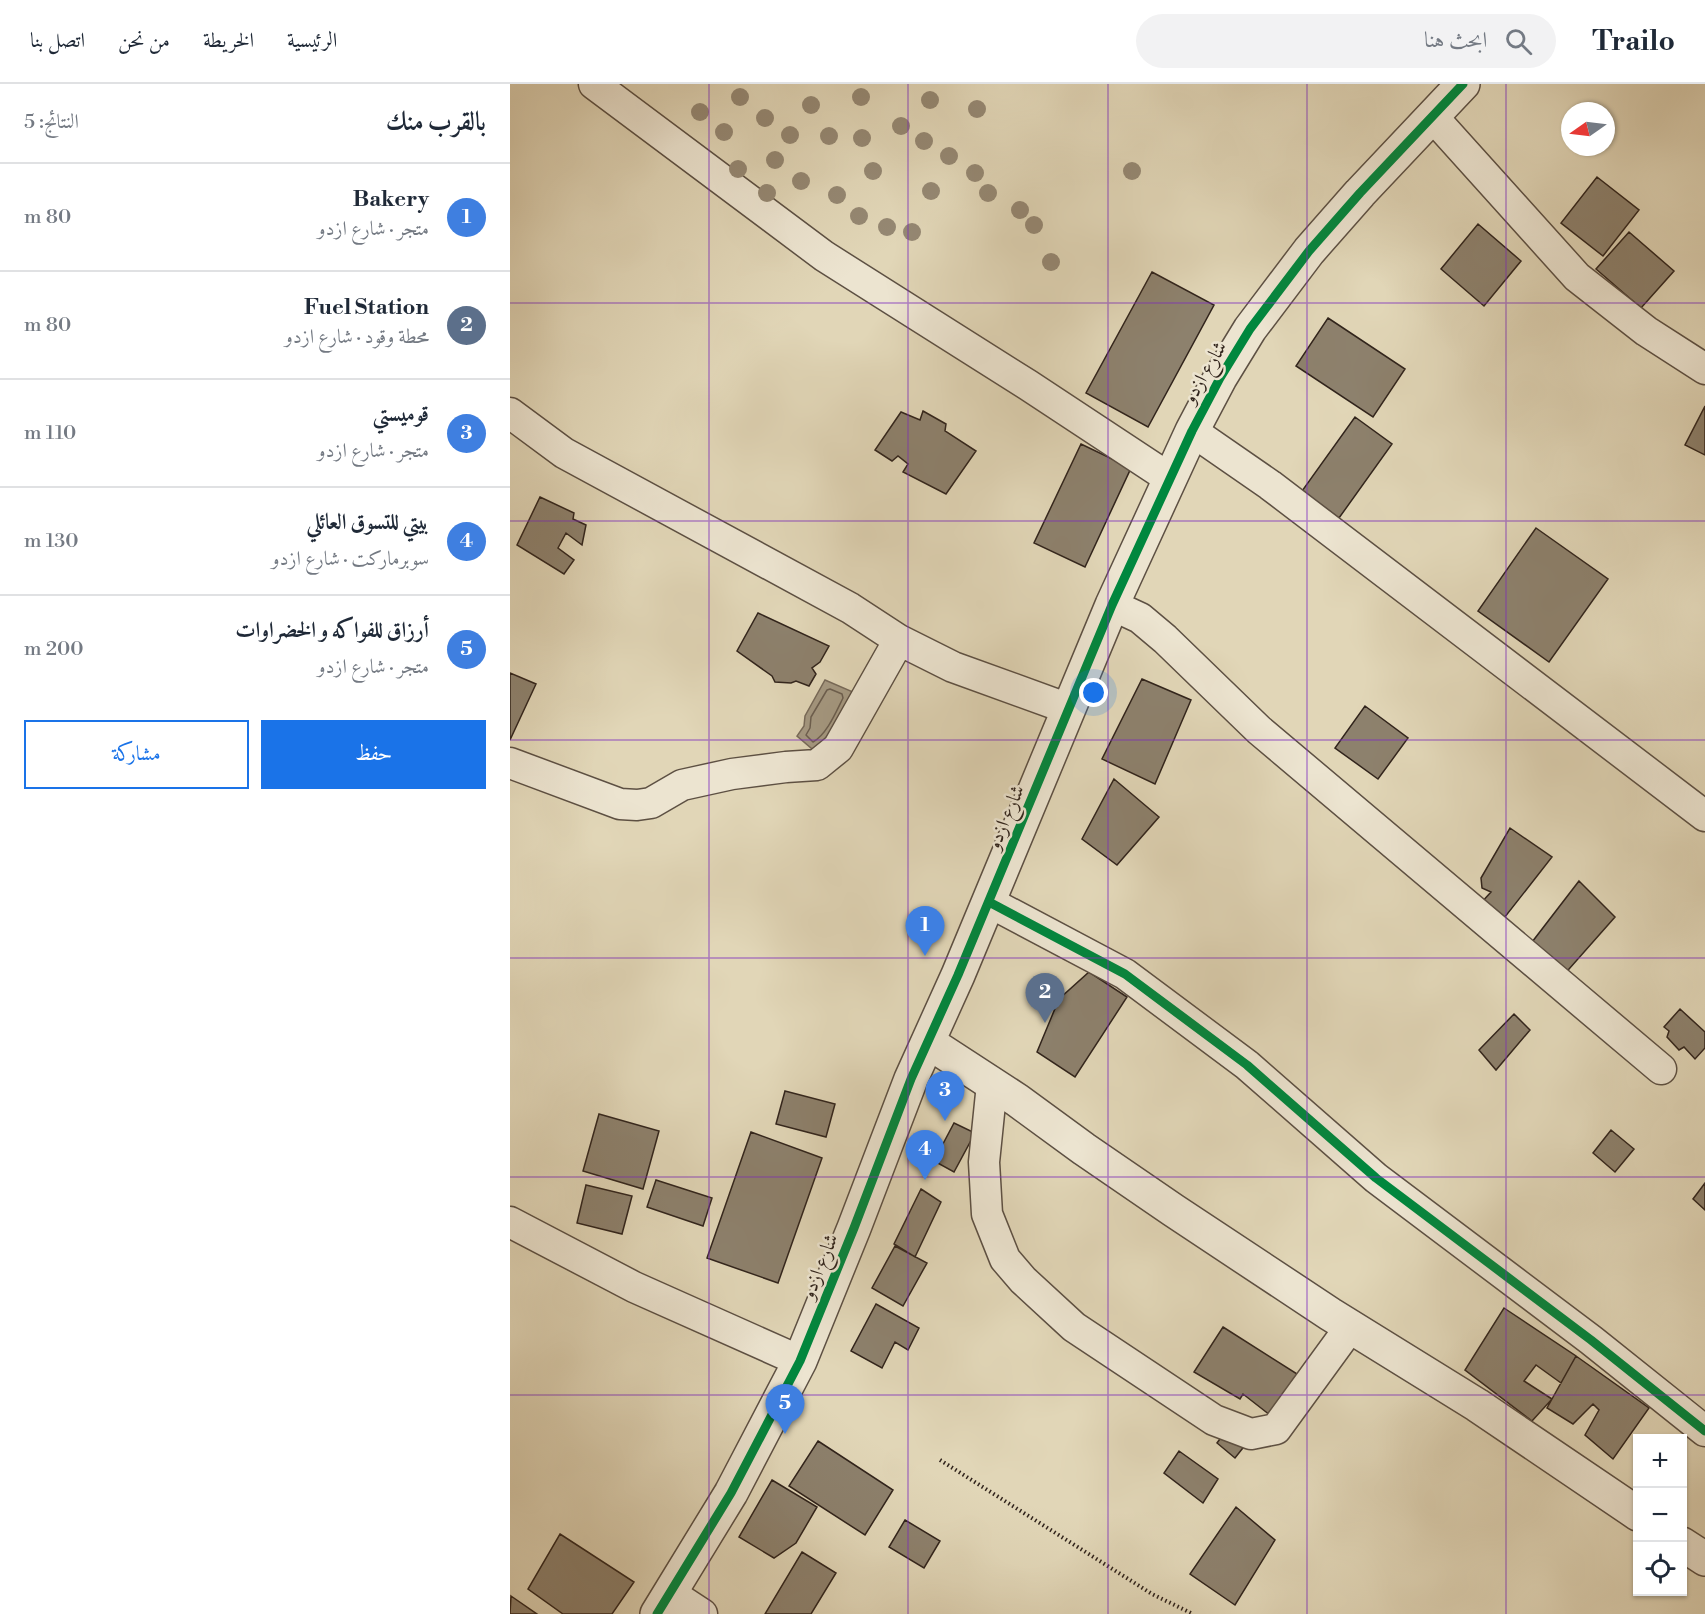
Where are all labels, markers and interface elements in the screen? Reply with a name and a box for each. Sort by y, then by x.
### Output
search box [1136,14,1556,68]
text: Trailo [1592,24,1675,59]
icon: search [1502,25,1535,58]
text: ابحث هنا [1424,27,1487,54]
text: اتصل بنا [30,28,85,54]
text: من نحن [118,28,170,54]
text: الخريطة [203,28,254,54]
text: الرئيسية [287,28,337,54]
north arrow [1561,102,1615,156]
text: بالقرب منك [386,106,486,138]
text: النتائج: 5 [24,110,79,135]
text: Bakery [353,186,429,213]
text: 80 m [24,205,71,230]
text: 1 [462,205,471,230]
text: متجر · شارع ازدو [318,217,429,242]
text: Fuel Station [304,294,429,321]
text: 80 m [24,313,71,338]
text: 2 [460,313,473,338]
text: محطة وقود · شارع ازدو [285,325,429,350]
street label: شارع ازدو [1176,337,1237,412]
text: قوميستي [372,401,429,428]
text: 110 m [24,421,76,446]
text: 3 [460,421,473,446]
text: متجر · شارع ازدو [318,439,429,464]
text: بيتي للتسوق العائلي [306,509,429,536]
text: 130 m [24,529,79,554]
text: 4 [460,529,473,554]
text: سوبرماركت · شارع ازدو [272,547,429,572]
text: أرزاق للفواكه و الخضراوات [235,617,429,644]
text: 200 m [24,637,84,662]
text: 5 [460,637,473,662]
text: متجر · شارع ازدو [318,655,429,680]
your location [1079,678,1108,707]
button: مشاركة [24,720,249,789]
button: حفظ [261,720,486,789]
street label: شارع ازدو [981,781,1035,857]
pin: 1 [906,906,944,956]
pin: 2 [1026,974,1064,1023]
pin: 3 [926,1072,964,1121]
pin: 4 [906,1130,944,1180]
street label: شارع ازدو [795,1230,848,1306]
pin: 5 [766,1384,804,1434]
map controls [1633,1434,1687,1596]
button: + [1633,1434,1687,1488]
button: − [1633,1488,1687,1542]
button: locate [1633,1542,1687,1596]

